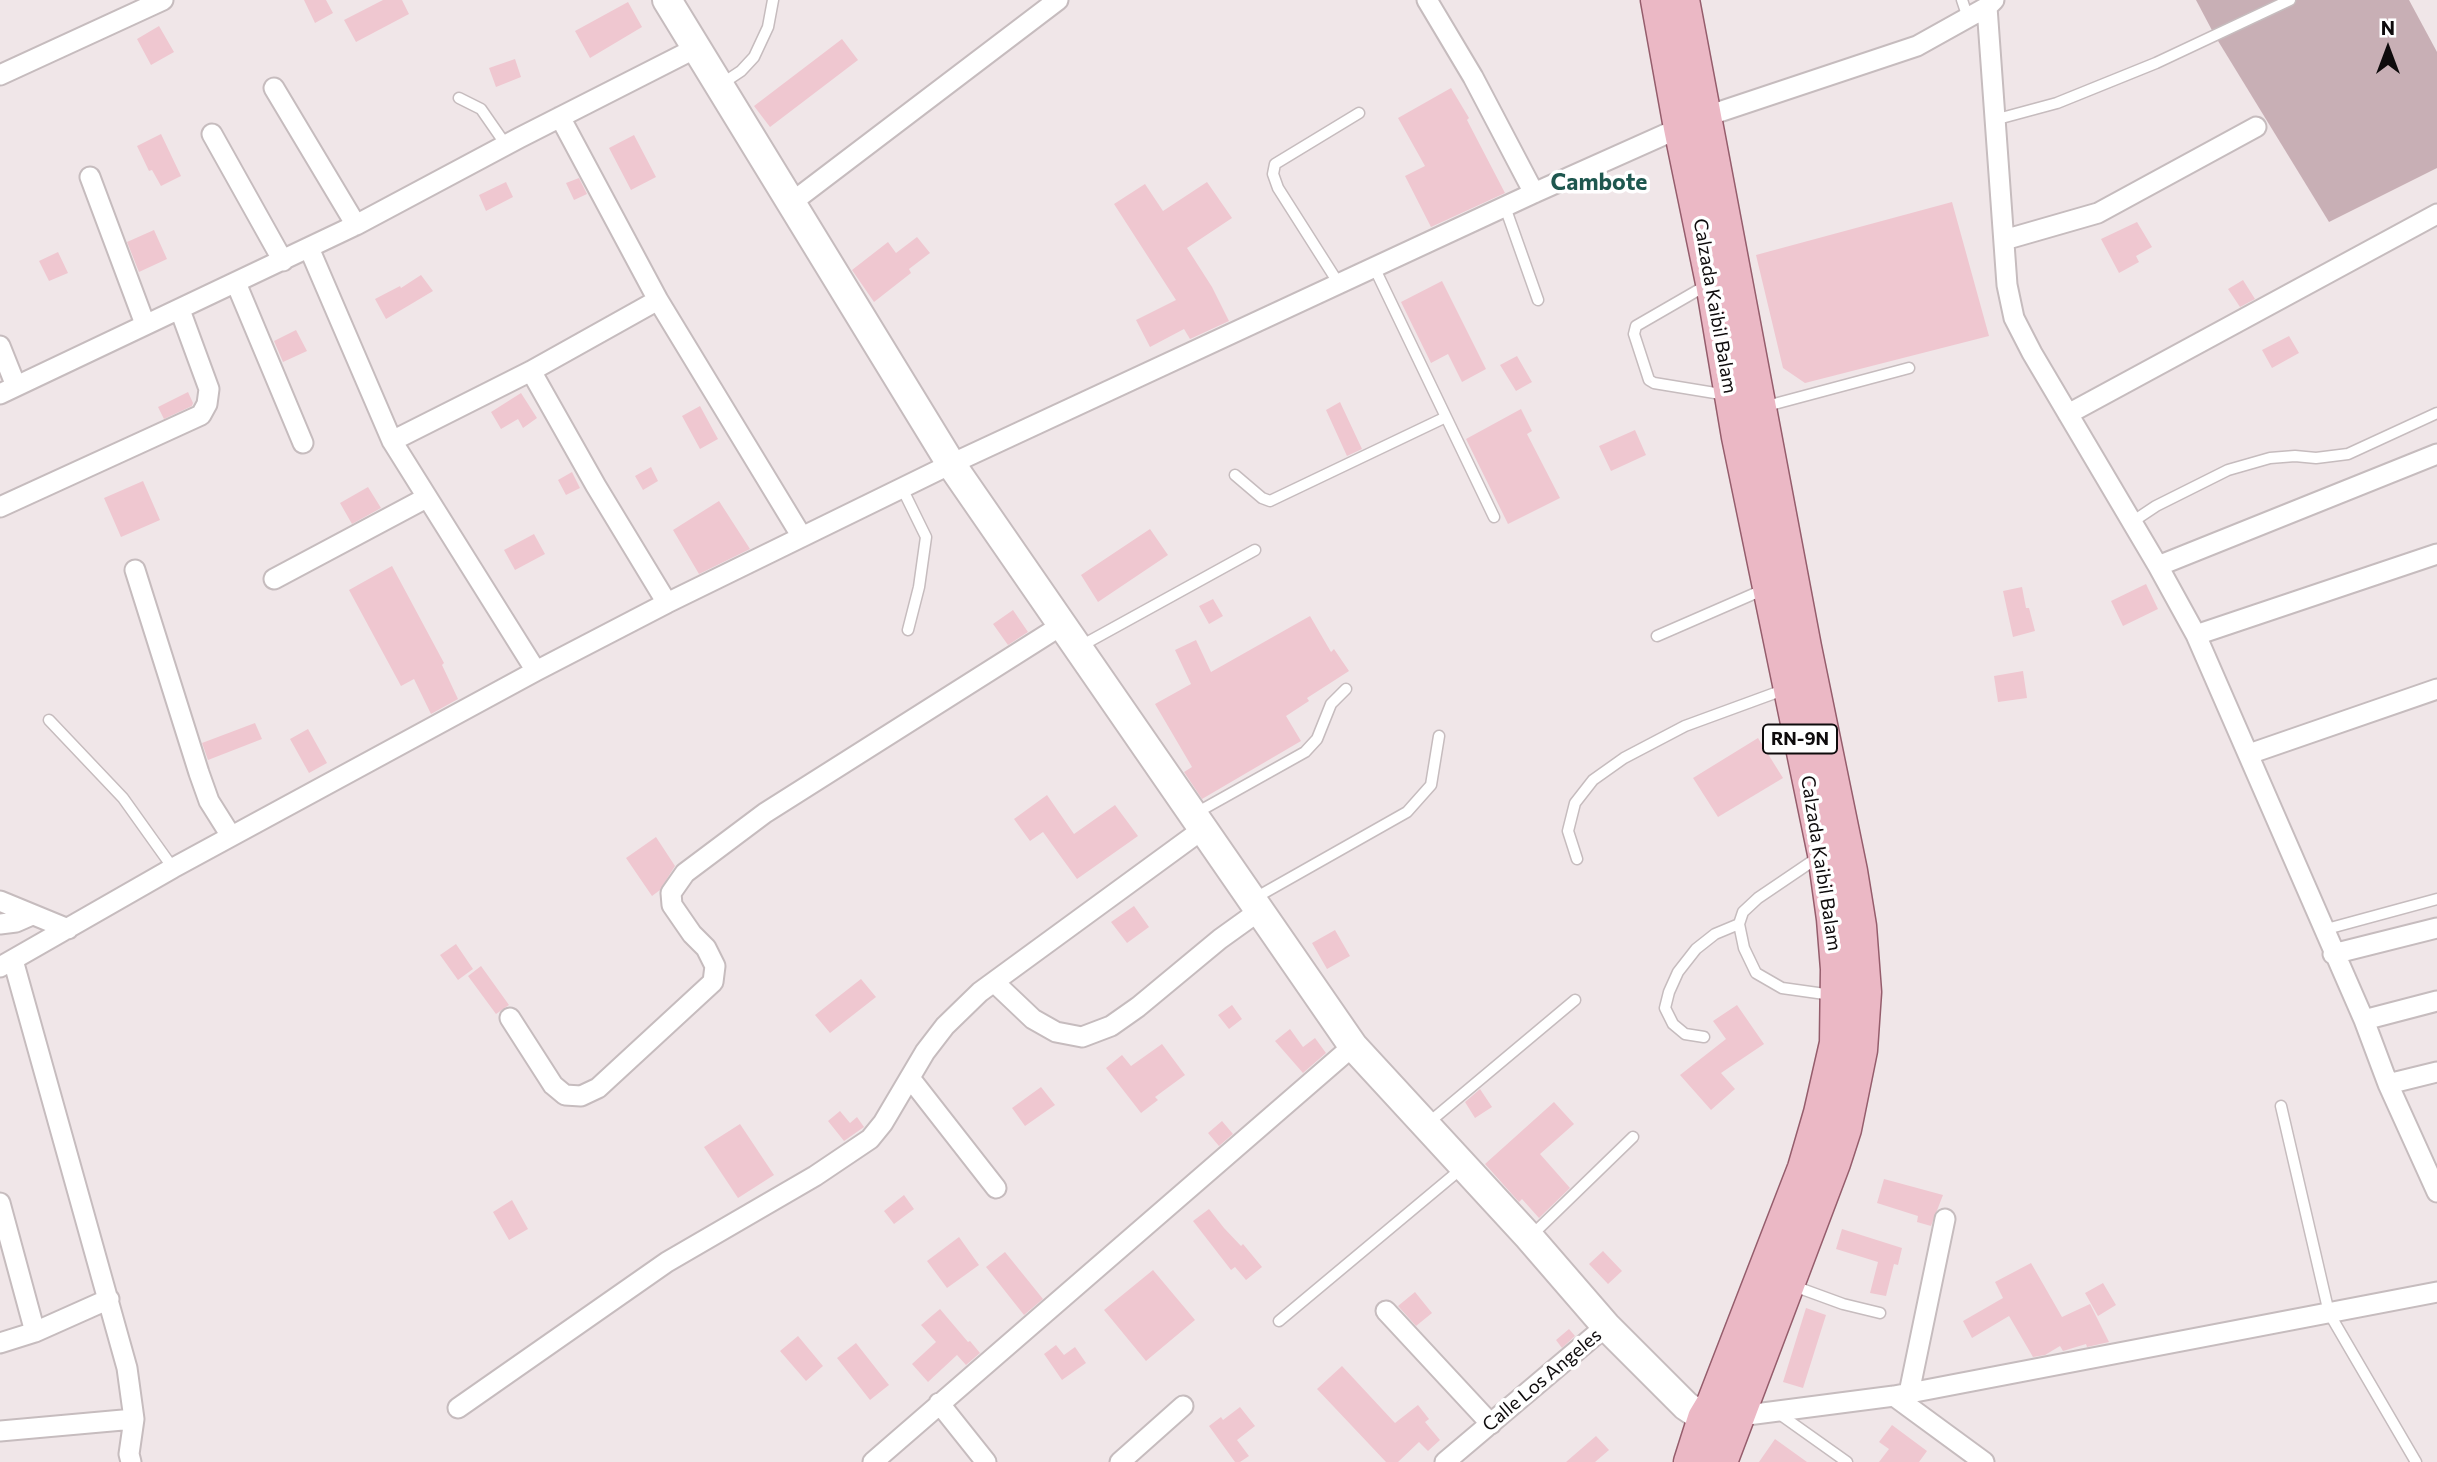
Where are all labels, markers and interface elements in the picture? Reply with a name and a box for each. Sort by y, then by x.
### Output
north arrow [2353,14,2423,84]
text: N [2381,16,2395,39]
district label: Cambote [1551,168,1647,196]
street label: Calzada Kaibil Balam [1688,217,1742,395]
road number: RN-9N [1763,724,1837,754]
street label: Calzada Kaibil Balam [1796,774,1846,952]
street label: Calle Los Angeles [1478,1324,1606,1436]

